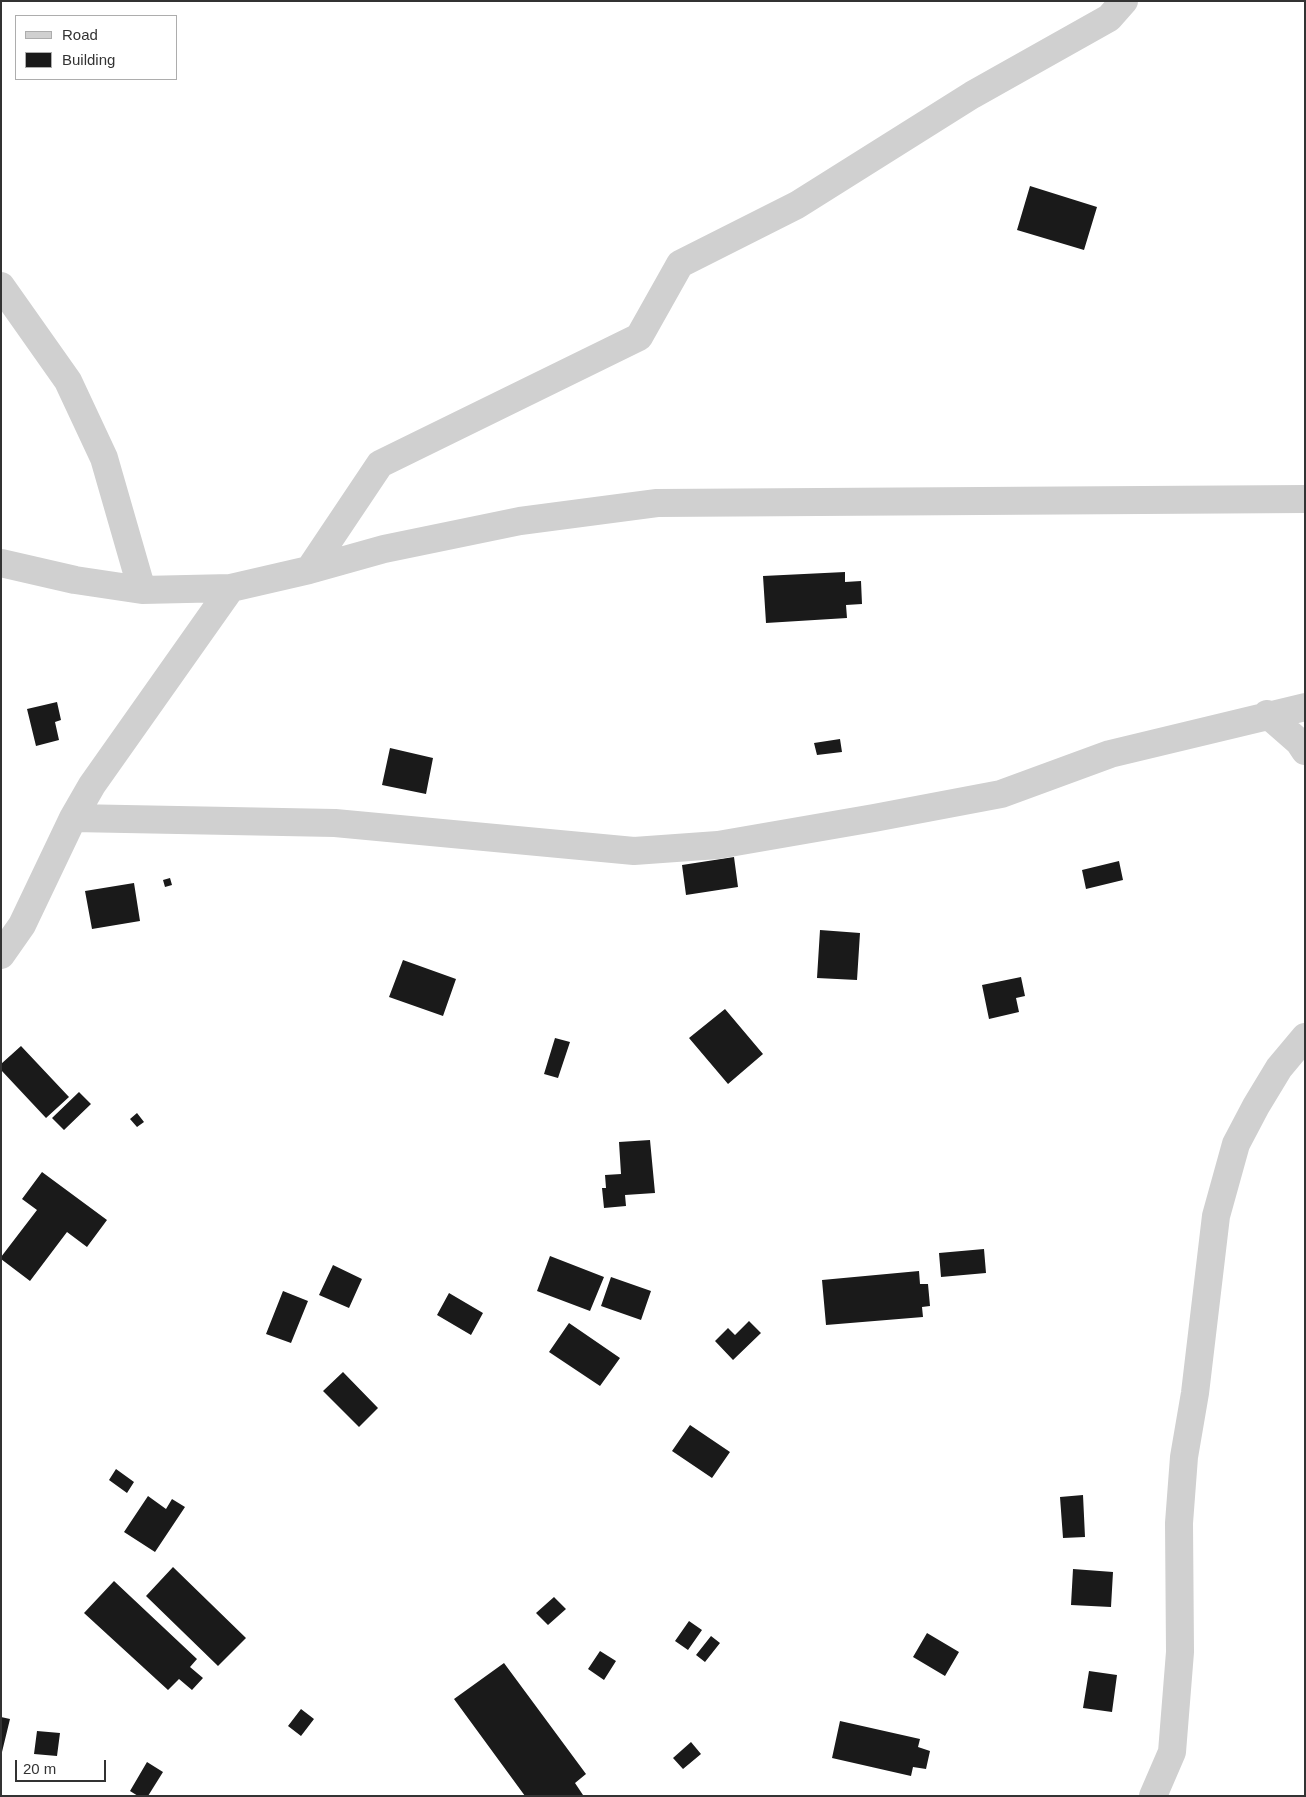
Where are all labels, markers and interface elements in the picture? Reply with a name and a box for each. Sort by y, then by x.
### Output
legend [15,15,178,80]
text: Road [62,26,98,43]
text: Building [62,51,115,68]
scale bar [18,1750,109,1782]
text: 20 m [23,1760,56,1777]

